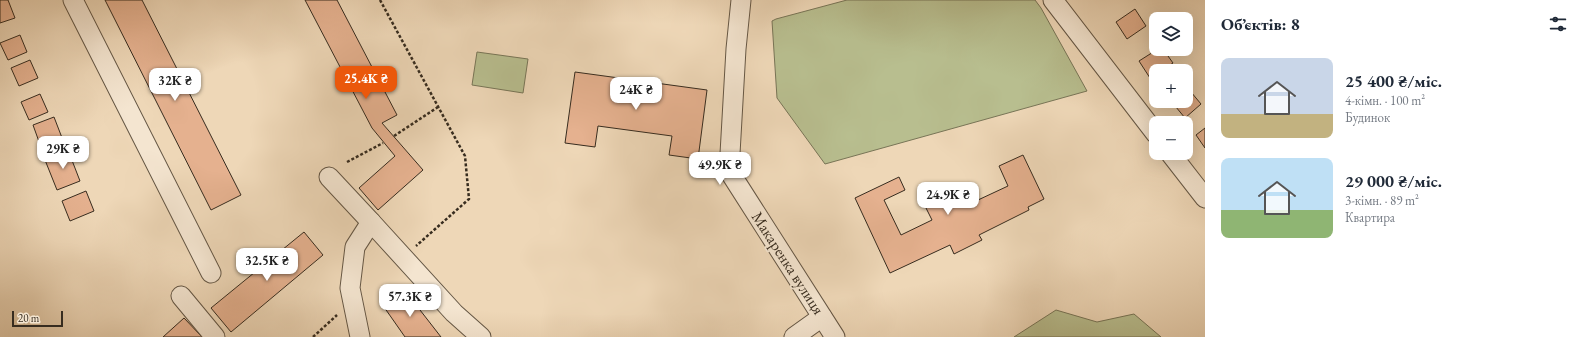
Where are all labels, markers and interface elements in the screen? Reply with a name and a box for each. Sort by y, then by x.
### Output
map controls [1149,12,1193,160]
button: layers [1149,12,1193,56]
text: Об’єктів: 8 [1221,13,1300,35]
icon: filters [1547,13,1569,35]
button: + [1149,64,1193,108]
pin: 25.4K ₴ [329,66,403,100]
pin: 32K ₴ [147,68,203,102]
text: 25.4K ₴ [344,70,388,87]
text: 25 400 ₴/міс. [1345,70,1442,92]
text: 32K ₴ [158,72,192,89]
icon: home [1253,74,1301,122]
pin: 24K ₴ [608,77,664,111]
text: 24K ₴ [619,81,653,98]
text: 4-кімн. · 100 m² [1345,92,1425,109]
text: Будинок [1345,109,1390,126]
button: − [1149,116,1193,160]
pin: 29K ₴ [35,136,91,170]
text: 29K ₴ [46,140,80,157]
pin: 49.9K ₴ [683,152,757,186]
text: 49.9K ₴ [698,156,742,173]
text: 29 000 ₴/міс. [1345,170,1442,192]
icon: home [1253,174,1301,222]
pin: 24.9K ₴ [911,182,985,216]
text: 24.9K ₴ [926,186,970,203]
text: 3-кімн. · 89 m² [1345,192,1419,209]
street label: Макаренка вулиця [747,207,829,319]
text: Квартира [1345,209,1395,226]
pin: 32.5K ₴ [230,248,304,282]
text: 32.5K ₴ [245,252,289,269]
pin: 57.3K ₴ [373,284,447,318]
text: 57.3K ₴ [388,288,432,305]
scale bar [12,309,63,328]
text: 20 m [18,311,39,325]

